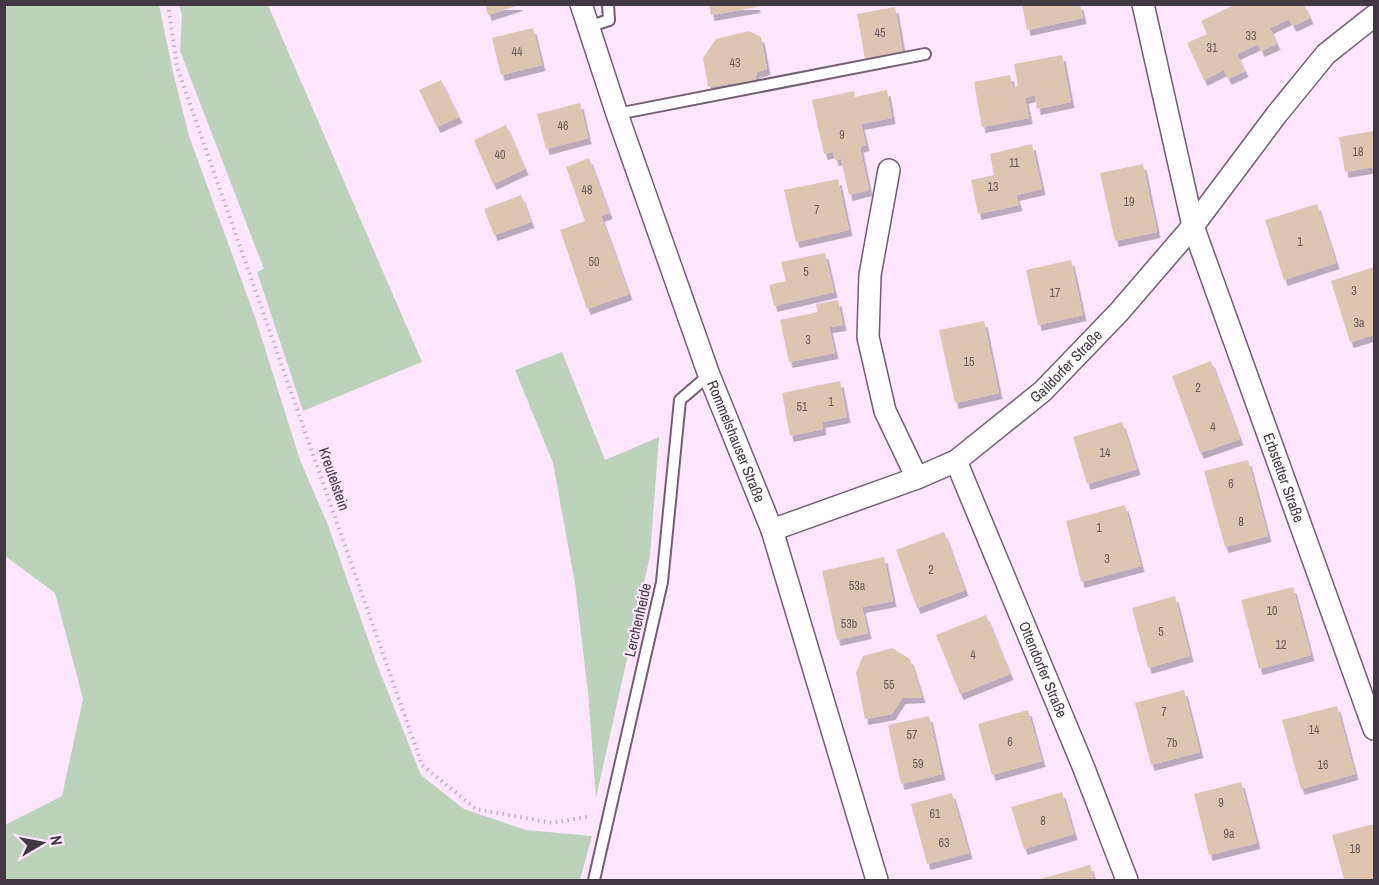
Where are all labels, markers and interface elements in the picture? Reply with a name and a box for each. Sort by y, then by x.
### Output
house number: 45 [875,25,886,41]
house number: 33 [1246,28,1256,44]
house number: 31 [1207,40,1218,56]
house number: 44 [512,44,523,60]
house number: 43 [730,55,740,71]
house number: 46 [558,118,568,134]
house number: 9 [839,127,845,143]
house number: 18 [1353,144,1363,160]
house number: 40 [495,147,505,163]
house number: 11 [1009,155,1020,171]
house number: 13 [988,179,998,195]
house number: 48 [582,182,592,198]
house number: 19 [1124,194,1134,210]
house number: 7 [814,202,820,218]
house number: 1 [1297,234,1303,250]
house number: 50 [589,254,599,270]
house number: 5 [803,264,809,280]
house number: 3 [1351,283,1357,299]
house number: 17 [1050,285,1061,301]
house number: 3a [1354,315,1365,331]
street label: Gaildorfer Straße [1025,325,1107,407]
house number: 3 [805,332,811,348]
house number: 15 [964,354,975,370]
street label: Rommelshauser Straße [702,377,771,505]
house number: 2 [1195,380,1201,396]
house number: 1 [828,394,834,410]
house number: 51 [797,399,808,415]
house number: 4 [1210,419,1216,435]
street label: Erbstetter Straße [1258,430,1310,525]
street label: Kreutelstein [314,444,355,513]
house number: 14 [1100,445,1111,461]
house number: 6 [1228,476,1234,492]
house number: 8 [1238,514,1244,530]
house number: 1 [1096,520,1102,536]
house number: 3 [1104,551,1110,567]
house number: 2 [928,562,934,578]
house number: 53a [849,578,866,594]
street label: Lerchenheide [619,581,656,659]
house number: 10 [1267,603,1277,619]
house number: 53b [841,616,857,632]
street label: Ottendorfer Straße [1014,618,1073,721]
house number: 5 [1158,624,1164,640]
house number: 12 [1276,637,1286,653]
house number: 4 [970,647,976,663]
house number: 55 [884,677,895,693]
house number: 7 [1161,704,1167,720]
house number: 14 [1309,722,1320,738]
house number: 57 [907,727,918,743]
house number: 6 [1007,734,1013,750]
house number: 7b [1167,735,1177,751]
house number: 59 [913,756,923,772]
house number: 16 [1318,757,1328,773]
house number: 9 [1218,795,1224,811]
house number: 61 [930,806,941,822]
north arrow [12,813,72,873]
house number: 8 [1040,813,1046,829]
house number: 9a [1224,826,1235,842]
text: N [45,834,68,847]
house number: 63 [939,835,949,851]
house number: 18 [1350,841,1360,857]

